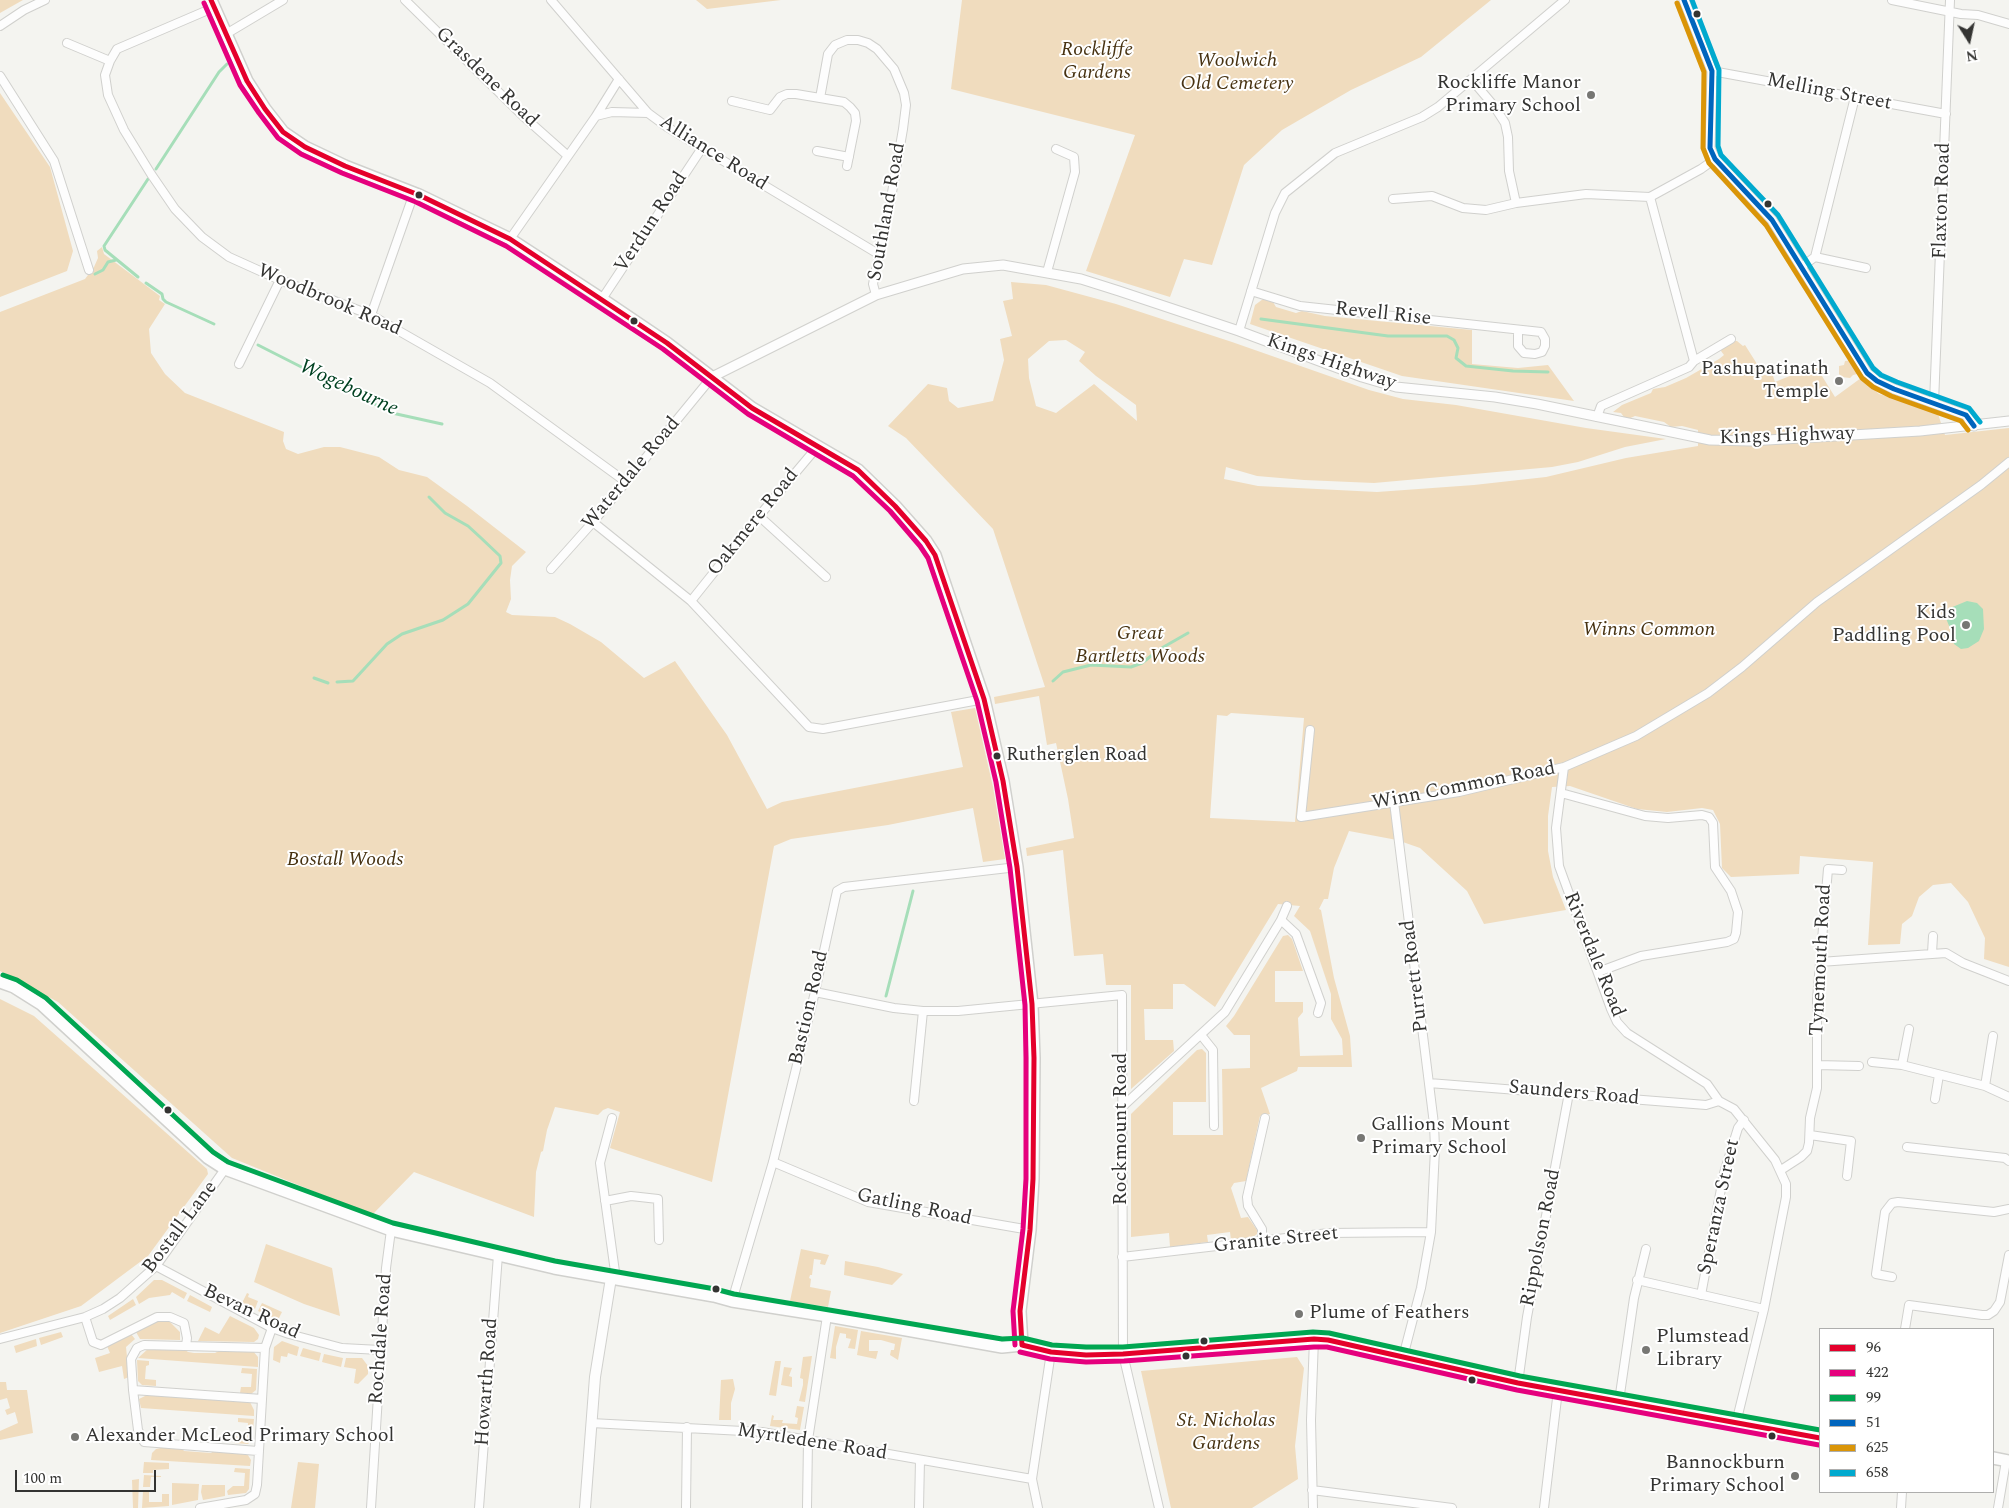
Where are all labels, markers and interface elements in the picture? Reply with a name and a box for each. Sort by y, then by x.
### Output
unlabelled marker [1692,9,1702,19]
north arrow [1944,15,1994,65]
street label: Grasdene Road [429,23,543,133]
park label: Rockliffe Gardens [1061,39,1133,86]
text: N [1964,44,1979,67]
park label: Woolwich Old Cemetery [1181,50,1293,97]
street label: Melling Street [1764,69,1894,117]
place label: Rockliffe Manor Primary School [1437,72,1581,119]
marker: Rockliffe Manor Primary School [1585,89,1597,101]
street label: Alliance Road [654,111,772,197]
street label: Southland Road [864,141,912,283]
street label: Flaxton Road [1929,142,1957,260]
street label: Verdun Road [610,168,694,278]
unlabelled marker [414,190,424,200]
unlabelled marker [1763,199,1773,209]
street label: Woodbrook Road [253,260,405,342]
street label: Revell Rise [1334,298,1432,332]
unlabelled marker [629,316,639,326]
street label: Kings Highway [1263,330,1399,396]
water label: Wogebourne [294,355,402,423]
place label: Pashupatinath Temple [1701,358,1829,405]
marker: Pashupatinath Temple [1833,375,1845,387]
street label: Waterdale Road [578,413,686,535]
street label: Kings Highway [1719,423,1855,451]
street label: Oakmere Road [703,464,805,582]
place label: Kids Paddling Pool [1832,602,1956,649]
park label: Winns Common [1583,619,1715,643]
marker: Kids Paddling Pool [1960,619,1972,631]
park label: Great Bartletts Woods [1075,623,1205,670]
place label: Rutherglen Road [1006,745,1147,767]
marker: Rutherglen Road [992,751,1002,761]
street label: Winn Common Road [1370,757,1558,817]
park label: Bostall Woods [287,849,403,873]
street label: Tynemouth Road [1806,883,1838,1037]
street label: Riverdale Road [1557,889,1629,1021]
street label: Purrett Road [1397,918,1435,1034]
street label: Bastion Road [785,948,835,1068]
street label: Rockmount Road [1110,1053,1134,1205]
street label: Saunders Road [1508,1076,1640,1112]
unlabelled marker [163,1105,173,1115]
place label: Gallions Mount Primary School [1371,1114,1510,1161]
marker: Gallions Mount Primary School [1355,1132,1367,1144]
street label: Speranza Street [1694,1137,1746,1277]
street label: Rippolson Road [1517,1167,1567,1309]
street label: Bostall Lane [138,1177,224,1279]
street label: Gatling Road [854,1184,974,1232]
street label: Granite Street [1212,1223,1340,1259]
street label: Rochdale Road [365,1272,399,1406]
street label: Bevan Road [199,1280,303,1346]
unlabelled marker [711,1284,721,1294]
place label: Plume of Feathers [1309,1302,1470,1326]
marker: Plume of Feathers [1293,1308,1305,1320]
street label: Howarth Road [472,1317,504,1447]
place label: Plumstead Library [1656,1326,1749,1373]
legend [1819,1328,1994,1493]
unlabelled marker [1199,1336,1209,1346]
text: 96 [1866,1336,1881,1359]
marker: Plumstead Library [1640,1344,1652,1356]
unlabelled marker [1181,1351,1191,1361]
text: 422 [1866,1361,1889,1384]
unlabelled marker [1467,1375,1477,1385]
text: 99 [1866,1386,1881,1409]
park label: St. Nicholas Gardens [1177,1410,1275,1457]
text: 51 [1866,1411,1881,1434]
street label: Myrtledene Road [735,1419,889,1467]
place label: Alexander McLeod Primary School [85,1425,394,1449]
marker: Alexander McLeod Primary School [69,1431,81,1443]
unlabelled marker [1767,1431,1777,1441]
text: 625 [1866,1436,1889,1459]
place label: Bannockburn Primary School [1649,1452,1785,1499]
scale bar [18,1460,159,1492]
text: 658 [1866,1461,1889,1484]
text: 100 m [23,1467,62,1490]
marker: Bannockburn Primary School [1789,1470,1801,1482]

